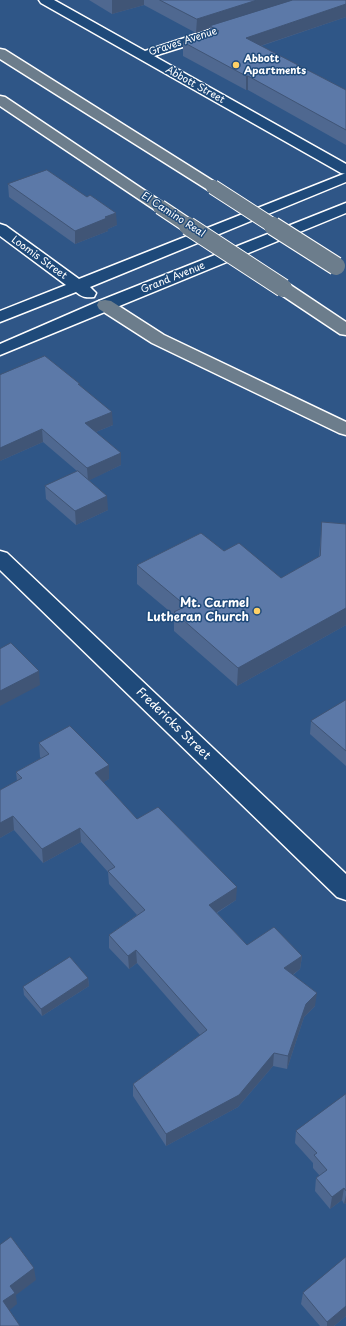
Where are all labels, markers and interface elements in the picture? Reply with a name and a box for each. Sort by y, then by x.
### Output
street label: Graves Avenue [147,25,219,59]
place label: Abbott Apartments [244,53,306,76]
marker: Abbott Apartments [231,60,241,70]
street label: Abbott Street [163,64,227,106]
street label: El Camino Real [139,190,207,240]
street label: Loomis Street [9,234,69,282]
street label: Grand Avenue [139,260,207,296]
place label: Mt. Carmel Lutheran Church [147,597,249,625]
marker: Mt. Carmel Lutheran Church [252,606,262,616]
street label: Fredericks Street [133,685,213,763]

